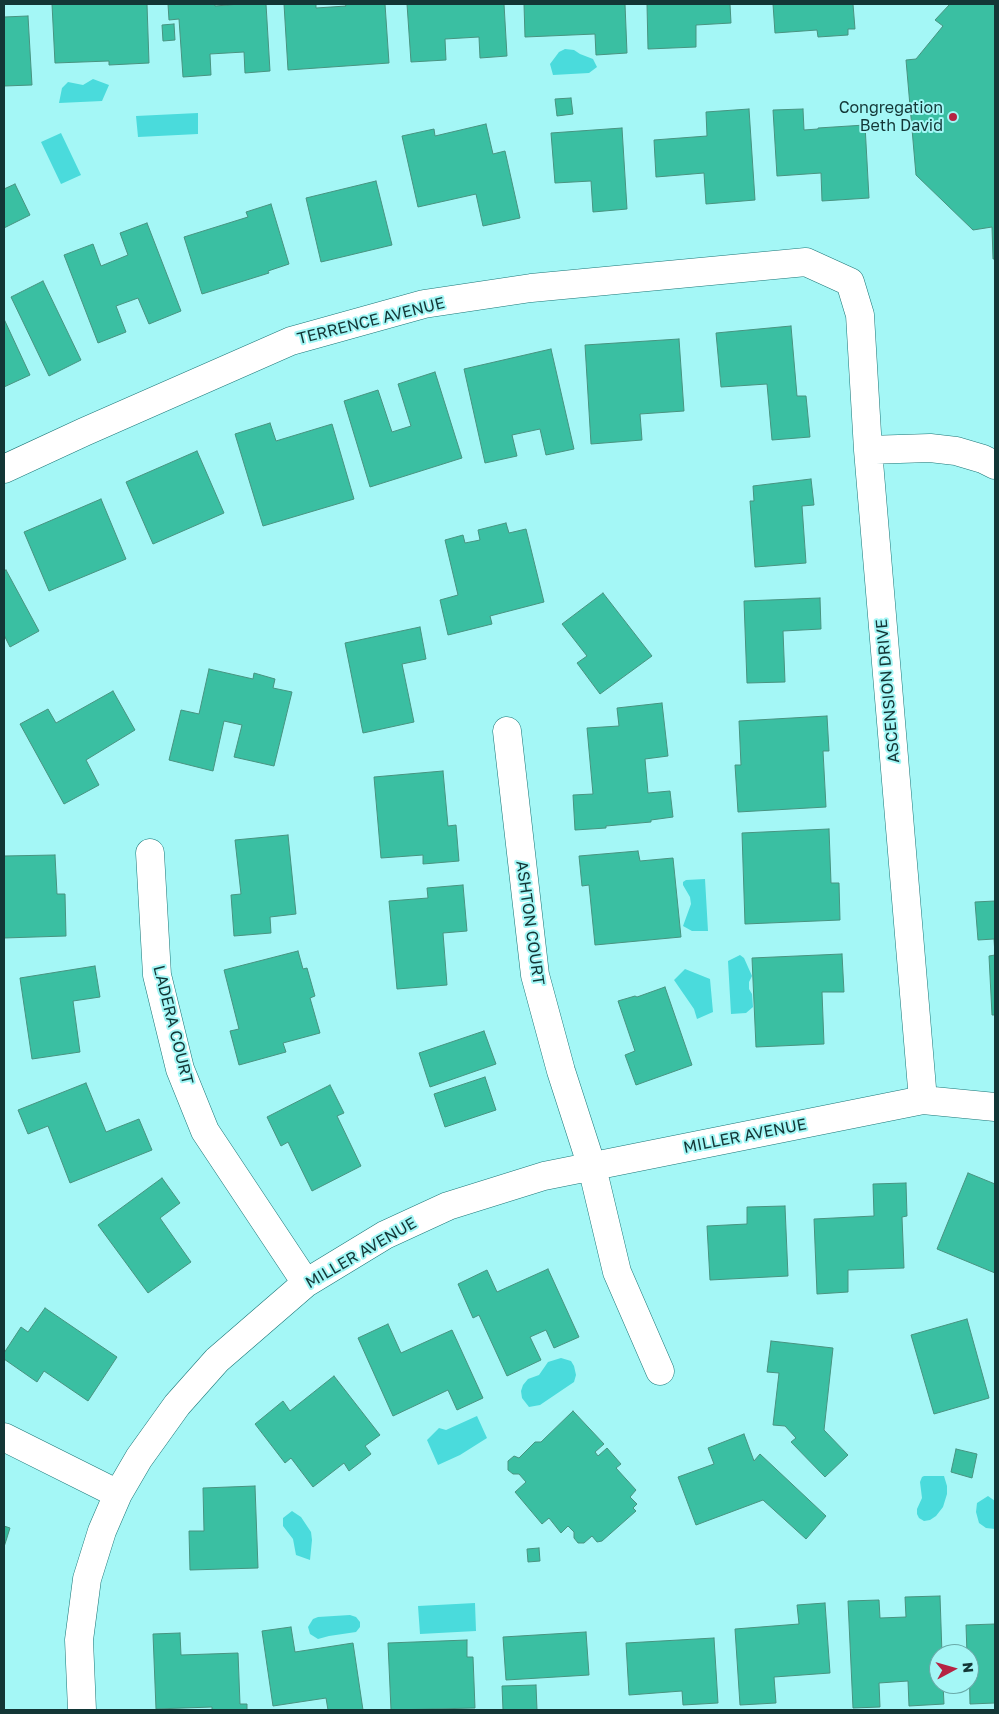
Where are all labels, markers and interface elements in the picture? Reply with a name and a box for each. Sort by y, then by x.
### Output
place label: Congregation Beth David [839,98,943,136]
marker: Congregation Beth David [947,111,959,123]
street label: TERRENCE AVENUE [295,293,447,349]
street label: ASCENSION DRIVE [872,618,904,764]
street label: ASHTON COURT [512,859,548,987]
street label: LADERA COURT [149,964,197,1086]
street label: MILLER AVENUE [682,1115,808,1157]
street label: MILLER AVENUE [302,1213,420,1293]
north arrow [929,1644,979,1694]
text: N [959,1661,977,1674]

